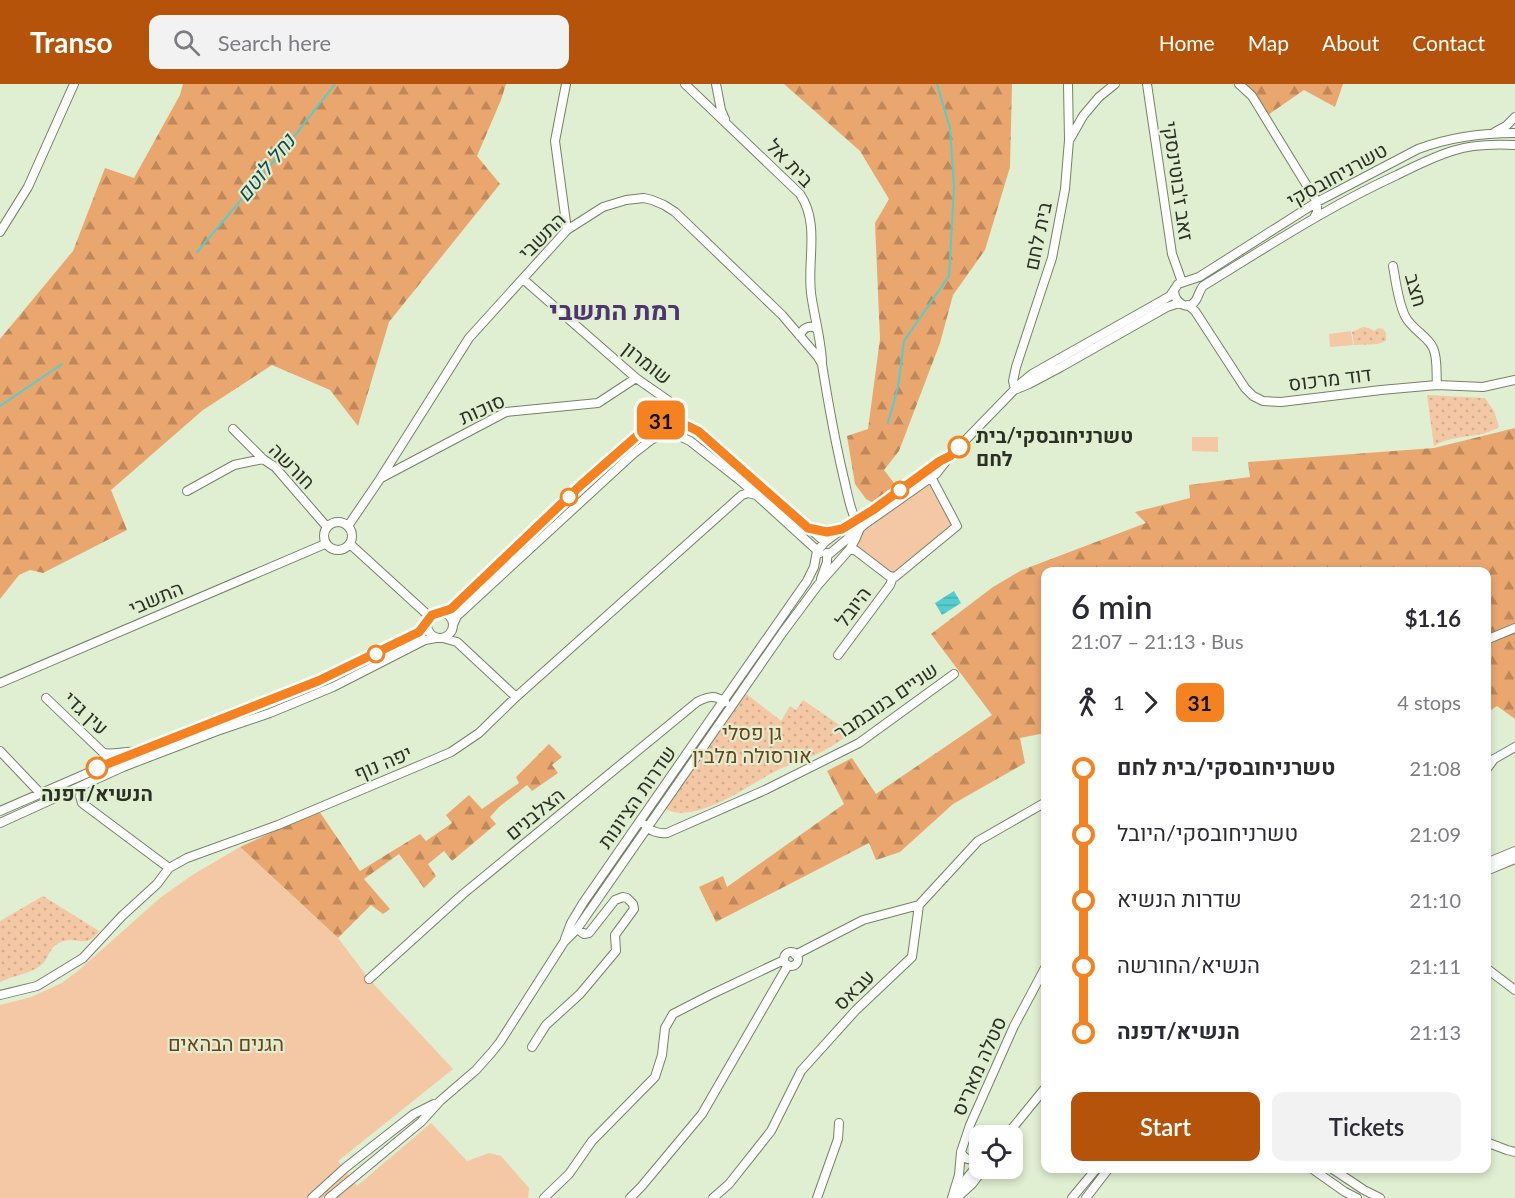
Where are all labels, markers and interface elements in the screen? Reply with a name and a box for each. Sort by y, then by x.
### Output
search box [149,15,569,69]
text: Transo [30,25,113,59]
icon: search [170,26,203,59]
text: Search here [218,29,331,56]
text: Home [1159,30,1215,55]
text: Map [1248,30,1289,55]
text: About [1322,30,1379,55]
text: Contact [1412,30,1485,55]
street label: זאב ז'בוטינסקי [1159,120,1199,242]
water label: נחל לוטם [230,127,300,206]
street label: בית אל [762,133,820,192]
street label: טשרניחובסקי [1282,137,1391,212]
street label: בית לחם [1018,199,1056,272]
street label: התשבי [513,207,570,264]
street label: חצב [1401,270,1433,309]
district label: רמת התשבי [549,294,681,326]
street label: שומרון [618,336,677,389]
street label: דוד מרכוס [1287,361,1373,395]
street label: סוכות [455,387,508,429]
line badge: 31 [634,400,688,440]
text: 31 [649,408,673,433]
place label: טשרניחובסקי/בית לחם [976,423,1133,470]
marker: טשרניחובסקי/בית לחם [948,436,970,458]
street label: חורשה [265,437,321,493]
unlabelled marker [891,481,909,499]
unlabelled marker [560,488,578,506]
street label: התשבי [125,575,186,619]
street label: היובל [829,581,875,631]
text: 6 min [1071,586,1152,626]
text: $1.16 [1405,605,1461,632]
text: 21:07 – 21:13 · Bus [1071,629,1244,653]
unlabelled marker [367,645,385,663]
street label: שניים בנובמבר [829,657,942,744]
street label: עין גדי [59,686,114,739]
icon: walk [1071,686,1104,719]
icon: forward [1134,686,1167,719]
text: 1 [1113,690,1125,714]
text: 31 [1188,690,1212,715]
text: 4 stops [1397,690,1461,714]
park label: גן פסלי אורסולה מלבין [692,720,812,767]
street label: יפה נוף [350,739,415,785]
street label: שדרות הציונות [592,740,680,852]
text: טשרניחובסקי/בית לחם [1117,753,1335,780]
text: 21:08 [1410,756,1461,780]
marker: הנשיא/דפנה [86,757,108,779]
place label: הנשיא/דפנה [41,781,153,805]
street label: הצלבנים [500,782,569,844]
text: טשרניחובסקי/היובל [1117,819,1298,846]
text: 21:09 [1410,822,1461,846]
text: שדרות הנשיא [1117,885,1242,912]
text: 21:10 [1410,888,1461,912]
text: הנשיא/החורשה [1117,951,1260,978]
text: 21:11 [1410,954,1461,978]
street label: עבאס [828,964,879,1015]
street label: סטלה מאריס [945,1012,1011,1119]
text: הנשיא/דפנה [1117,1017,1240,1044]
text: 21:13 [1410,1020,1461,1044]
park label: הגנים הבהאים [168,1031,284,1055]
button: Start [1071,1092,1260,1161]
button: Tickets [1272,1092,1461,1161]
map controls [969,1125,1023,1179]
button: locate [969,1125,1023,1179]

